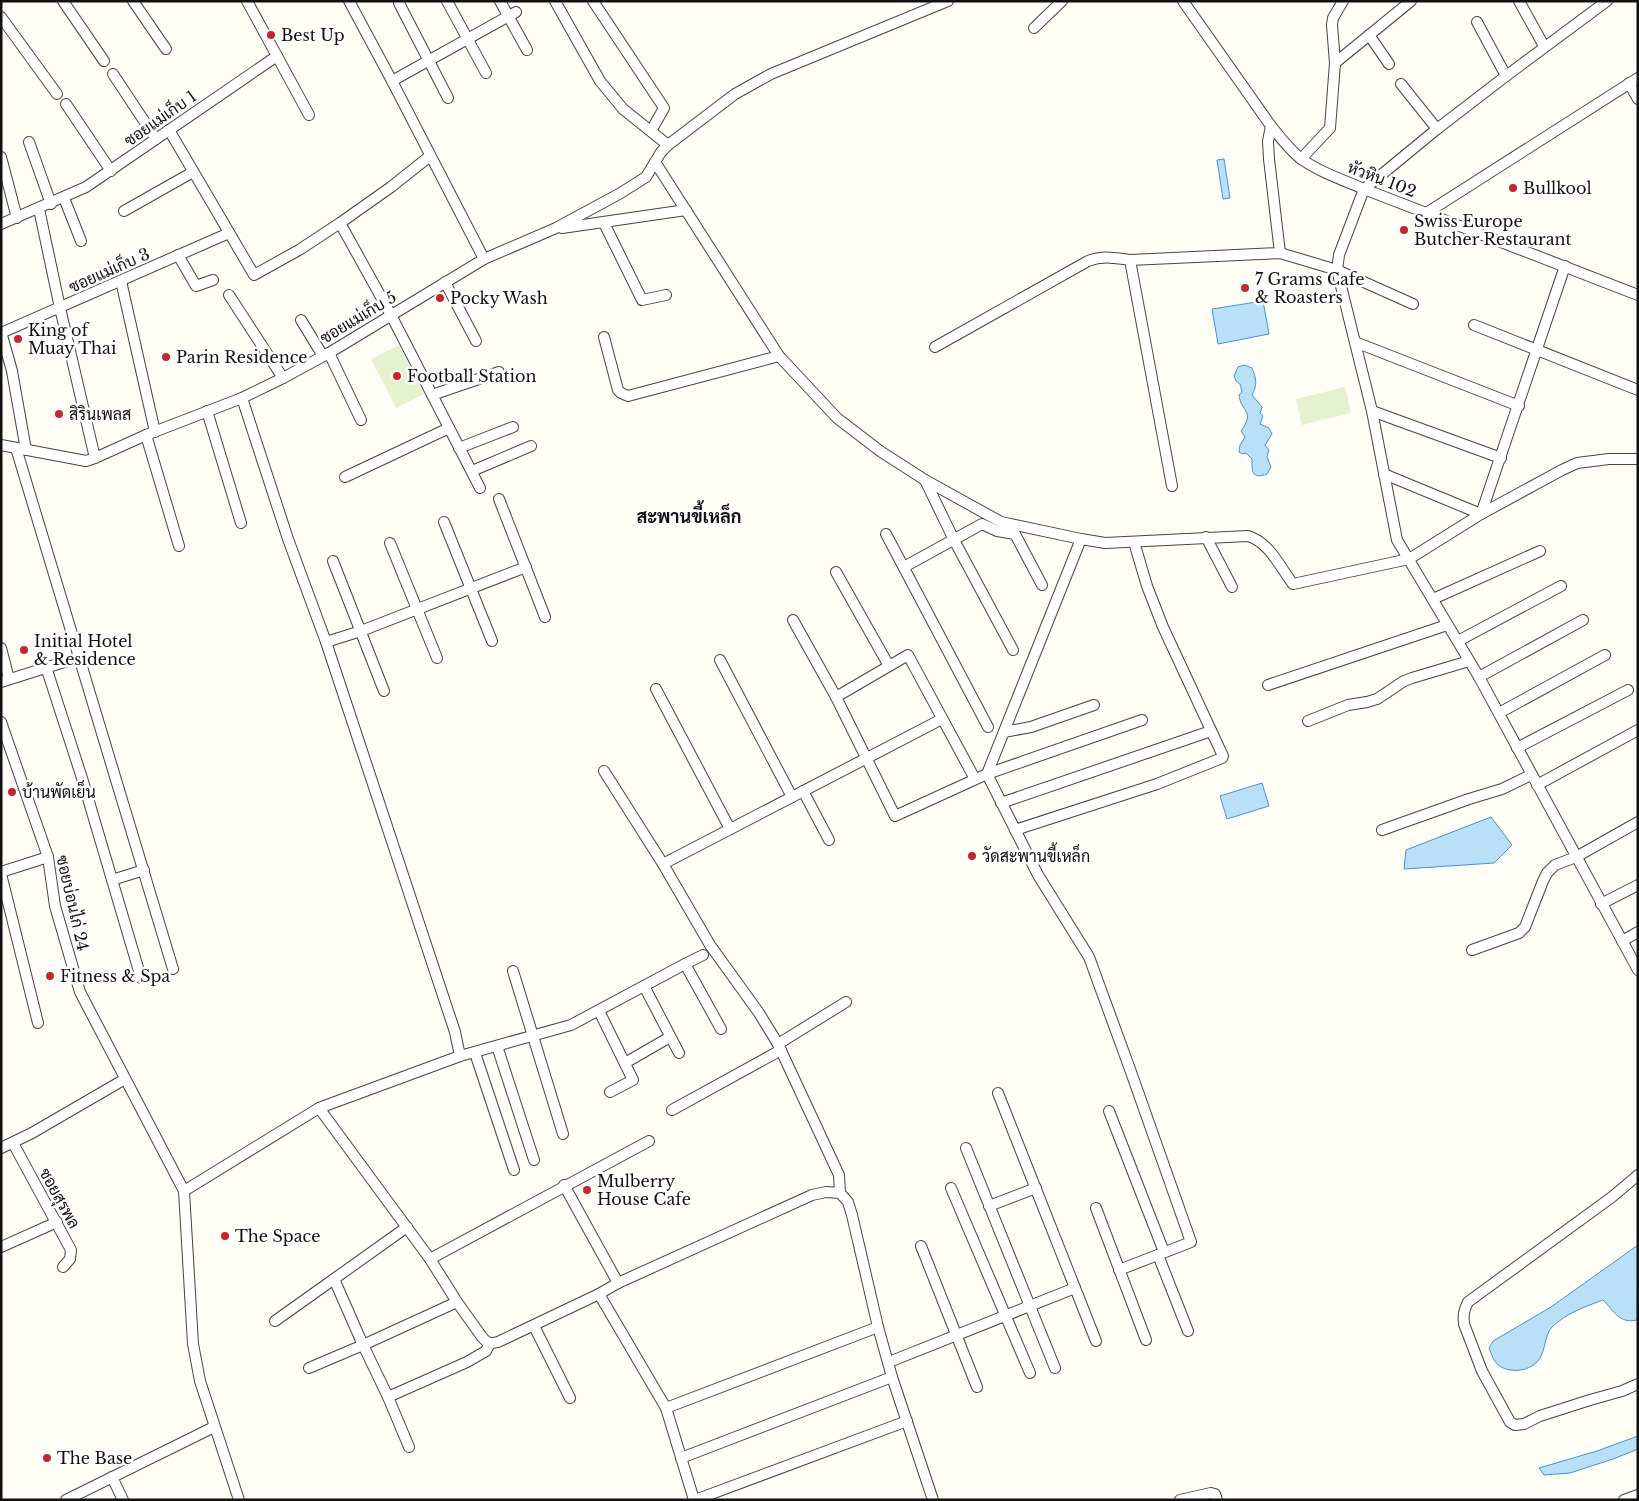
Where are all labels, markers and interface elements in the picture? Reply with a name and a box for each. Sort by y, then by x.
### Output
place label: Best Up [281,25,345,45]
marker: Best Up [265,29,277,41]
street label: ซอยแม่เก็บ 1 [118,83,200,150]
street label: หัวหิน 102 [1345,157,1419,201]
place label: Bullkool [1523,178,1592,198]
marker: Bullkool [1507,182,1519,194]
place label: Swiss Europe Butcher Restaurant [1414,211,1572,249]
marker: Swiss Europe Butcher Restaurant [1398,224,1410,236]
street label: ซอยแม่เก็บ 3 [64,241,153,297]
place label: 7 Grams Cafe & Roasters [1255,269,1364,307]
marker: 7 Grams Cafe & Roasters [1239,282,1251,294]
street label: ซอยแม่เก็บ 5 [315,284,400,348]
place label: Pocky Wash [450,288,548,308]
marker: Pocky Wash [434,292,446,304]
place label: King of Muay Thai [28,320,117,358]
marker: King of Muay Thai [12,333,24,345]
place label: Parin Residence [176,347,308,367]
marker: Parin Residence [160,351,172,363]
place label: Football Station [407,366,537,386]
marker: Football Station [391,370,403,382]
place label: สิรินเพลส [69,404,131,424]
marker: สิรินเพลส [53,408,65,420]
district label: สะพานขี้เหล็ก [636,500,742,528]
place label: Initial Hotel & Residence [34,631,136,669]
marker: Initial Hotel & Residence [18,644,30,656]
place label: บ้านพัดเย็น [22,779,96,802]
marker: บ้านพัดเย็น [6,786,18,798]
place label: วัดสะพานขี้เหล็ก [982,842,1090,866]
marker: วัดสะพานขี้เหล็ก [966,850,978,862]
street label: ซอยบ่อนไก่ 24 [52,853,95,953]
place label: Fitness & Spa [60,966,170,986]
marker: Fitness & Spa [44,970,56,982]
street label: ซอยสุรพล [33,1164,85,1233]
place label: Mulberry House Cafe [597,1171,691,1209]
marker: Mulberry House Cafe [581,1184,593,1196]
place label: The Space [235,1226,320,1246]
marker: The Space [219,1230,231,1242]
place label: The Base [57,1448,132,1468]
marker: The Base [41,1452,53,1464]

